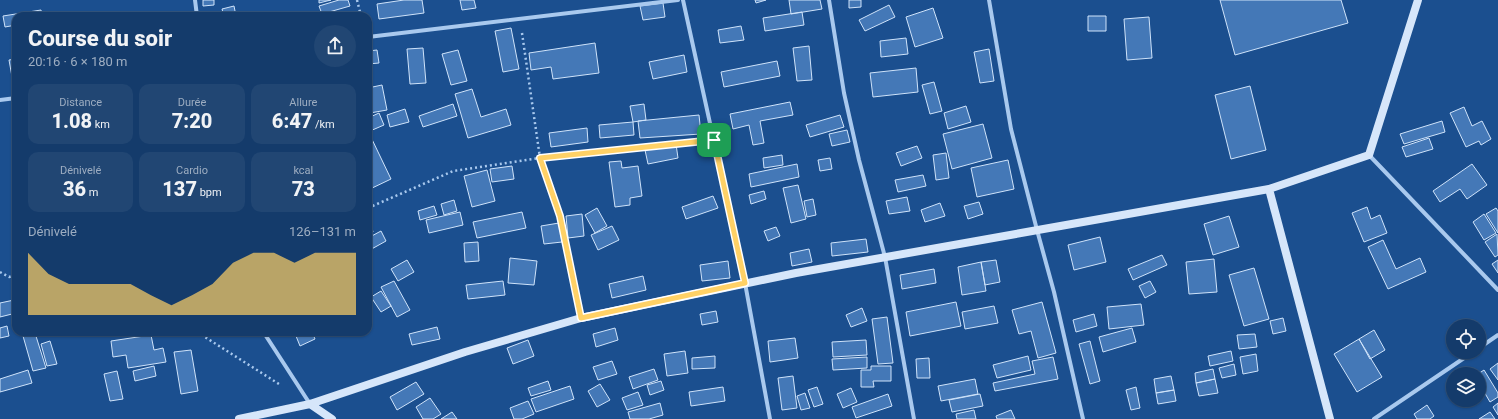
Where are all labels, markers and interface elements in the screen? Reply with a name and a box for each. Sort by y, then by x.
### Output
button: share [314,25,356,67]
text: Course du soir [28,26,172,51]
text: 20:16 · 6 × 180 m [28,54,127,69]
text: Distance [59,96,102,109]
text: Durée [178,96,206,109]
text: Allure [289,96,317,109]
text: 1.08 [51,109,92,133]
text: 7:20 [172,109,212,133]
text: 6:47 [272,109,312,133]
text: km [92,118,110,131]
text: /km [312,118,335,131]
pin [697,123,731,157]
icon: arrive [703,129,725,151]
text: Dénivelé [60,164,101,177]
text: Cardio [176,164,208,177]
text: kcal [293,164,313,177]
text: 36 [63,177,86,201]
text: 137 [162,177,197,201]
text: 73 [292,177,315,201]
text: m [86,186,98,199]
text: bpm [197,186,222,199]
text: Dénivelé [28,224,77,239]
text: 126–131 m [289,224,356,239]
map controls [1446,319,1486,407]
button: locate [1446,319,1486,359]
button: layers [1446,367,1486,407]

